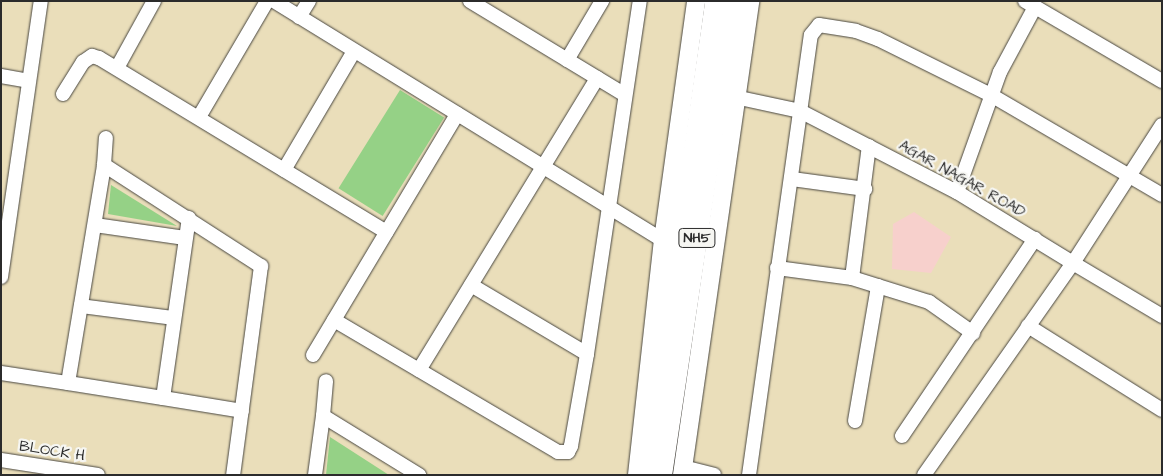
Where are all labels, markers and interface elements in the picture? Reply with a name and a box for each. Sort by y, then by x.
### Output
street label: AGAR NAGAR ROAD [895,137,1029,221]
road number: NH5 [678,227,716,250]
street label: BLOCK H [18,437,86,465]

